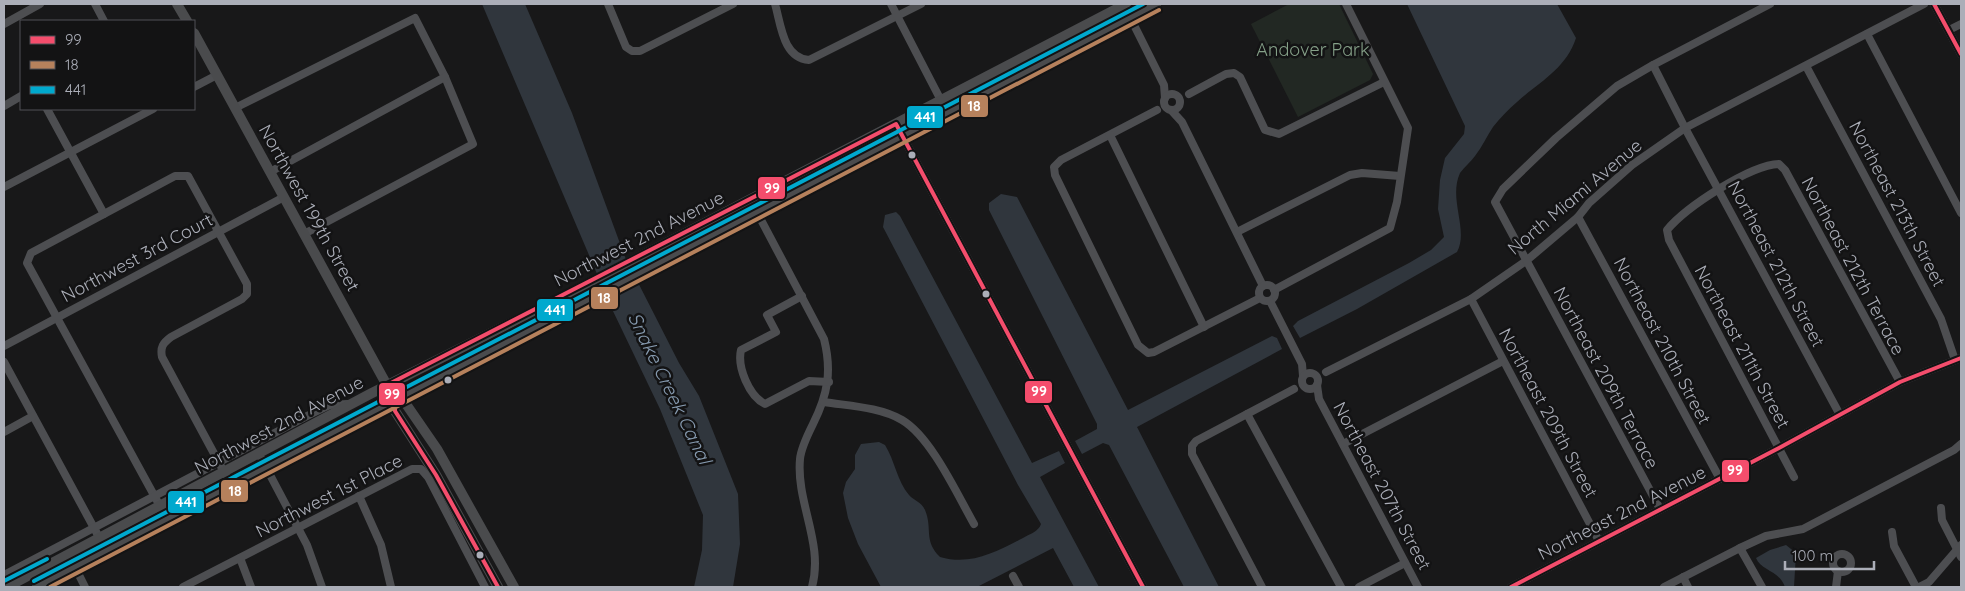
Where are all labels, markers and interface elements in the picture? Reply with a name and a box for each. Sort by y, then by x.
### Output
legend [20,20,195,110]
text: 99 [65,30,82,49]
park label: Andover Park [1256,38,1370,61]
text: 18 [65,55,79,74]
text: 441 [65,80,86,99]
line badge: 18 [960,94,989,118]
text: 18 [967,97,981,115]
line badge: 441 [906,105,944,129]
text: 441 [914,108,936,126]
street label: Northeast 213th Street [1844,117,1951,291]
street label: Northwest 199th Street [254,120,365,295]
street label: North Miami Avenue [1503,134,1647,260]
unlabelled marker [907,150,917,160]
street label: Northeast 212th Terrace [1797,173,1910,359]
line badge: 99 [757,176,786,200]
street label: Northeast 212th Street [1723,177,1830,351]
text: 99 [764,179,780,197]
street label: Northwest 2nd Avenue [550,186,728,292]
street label: Northwest 3rd Court [57,208,216,307]
street label: Northeast 210th Street [1609,253,1716,428]
street label: Northeast 211th Street [1690,261,1795,432]
street label: Northeast 209th Terrace [1549,283,1664,473]
line badge: 18 [590,286,619,310]
text: 18 [597,289,611,307]
unlabelled marker [981,289,991,299]
line badge: 441 [536,298,574,322]
text: 441 [544,301,566,319]
water label: Snake Creek Canal [623,308,718,470]
street label: Northeast 209th Street [1494,324,1603,502]
street label: Northwest 2nd Avenue [190,370,367,479]
unlabelled marker [443,375,453,385]
line badge: 99 [1024,380,1053,404]
line badge: 99 [378,382,406,406]
text: 99 [1031,382,1047,400]
text: 99 [384,385,400,403]
street label: Northeast 207th Street [1328,398,1437,574]
street label: Northwest 1st Place [251,449,406,543]
line badge: 99 [1721,459,1750,483]
street label: Northeast 2nd Avenue [1534,460,1710,565]
text: 99 [1727,461,1743,479]
line badge: 18 [220,479,249,503]
text: 18 [228,482,242,500]
line badge: 441 [167,490,205,514]
text: 441 [175,493,197,511]
scale bar [1785,538,1874,570]
text: 100 m [1792,546,1833,565]
unlabelled marker [475,550,485,560]

